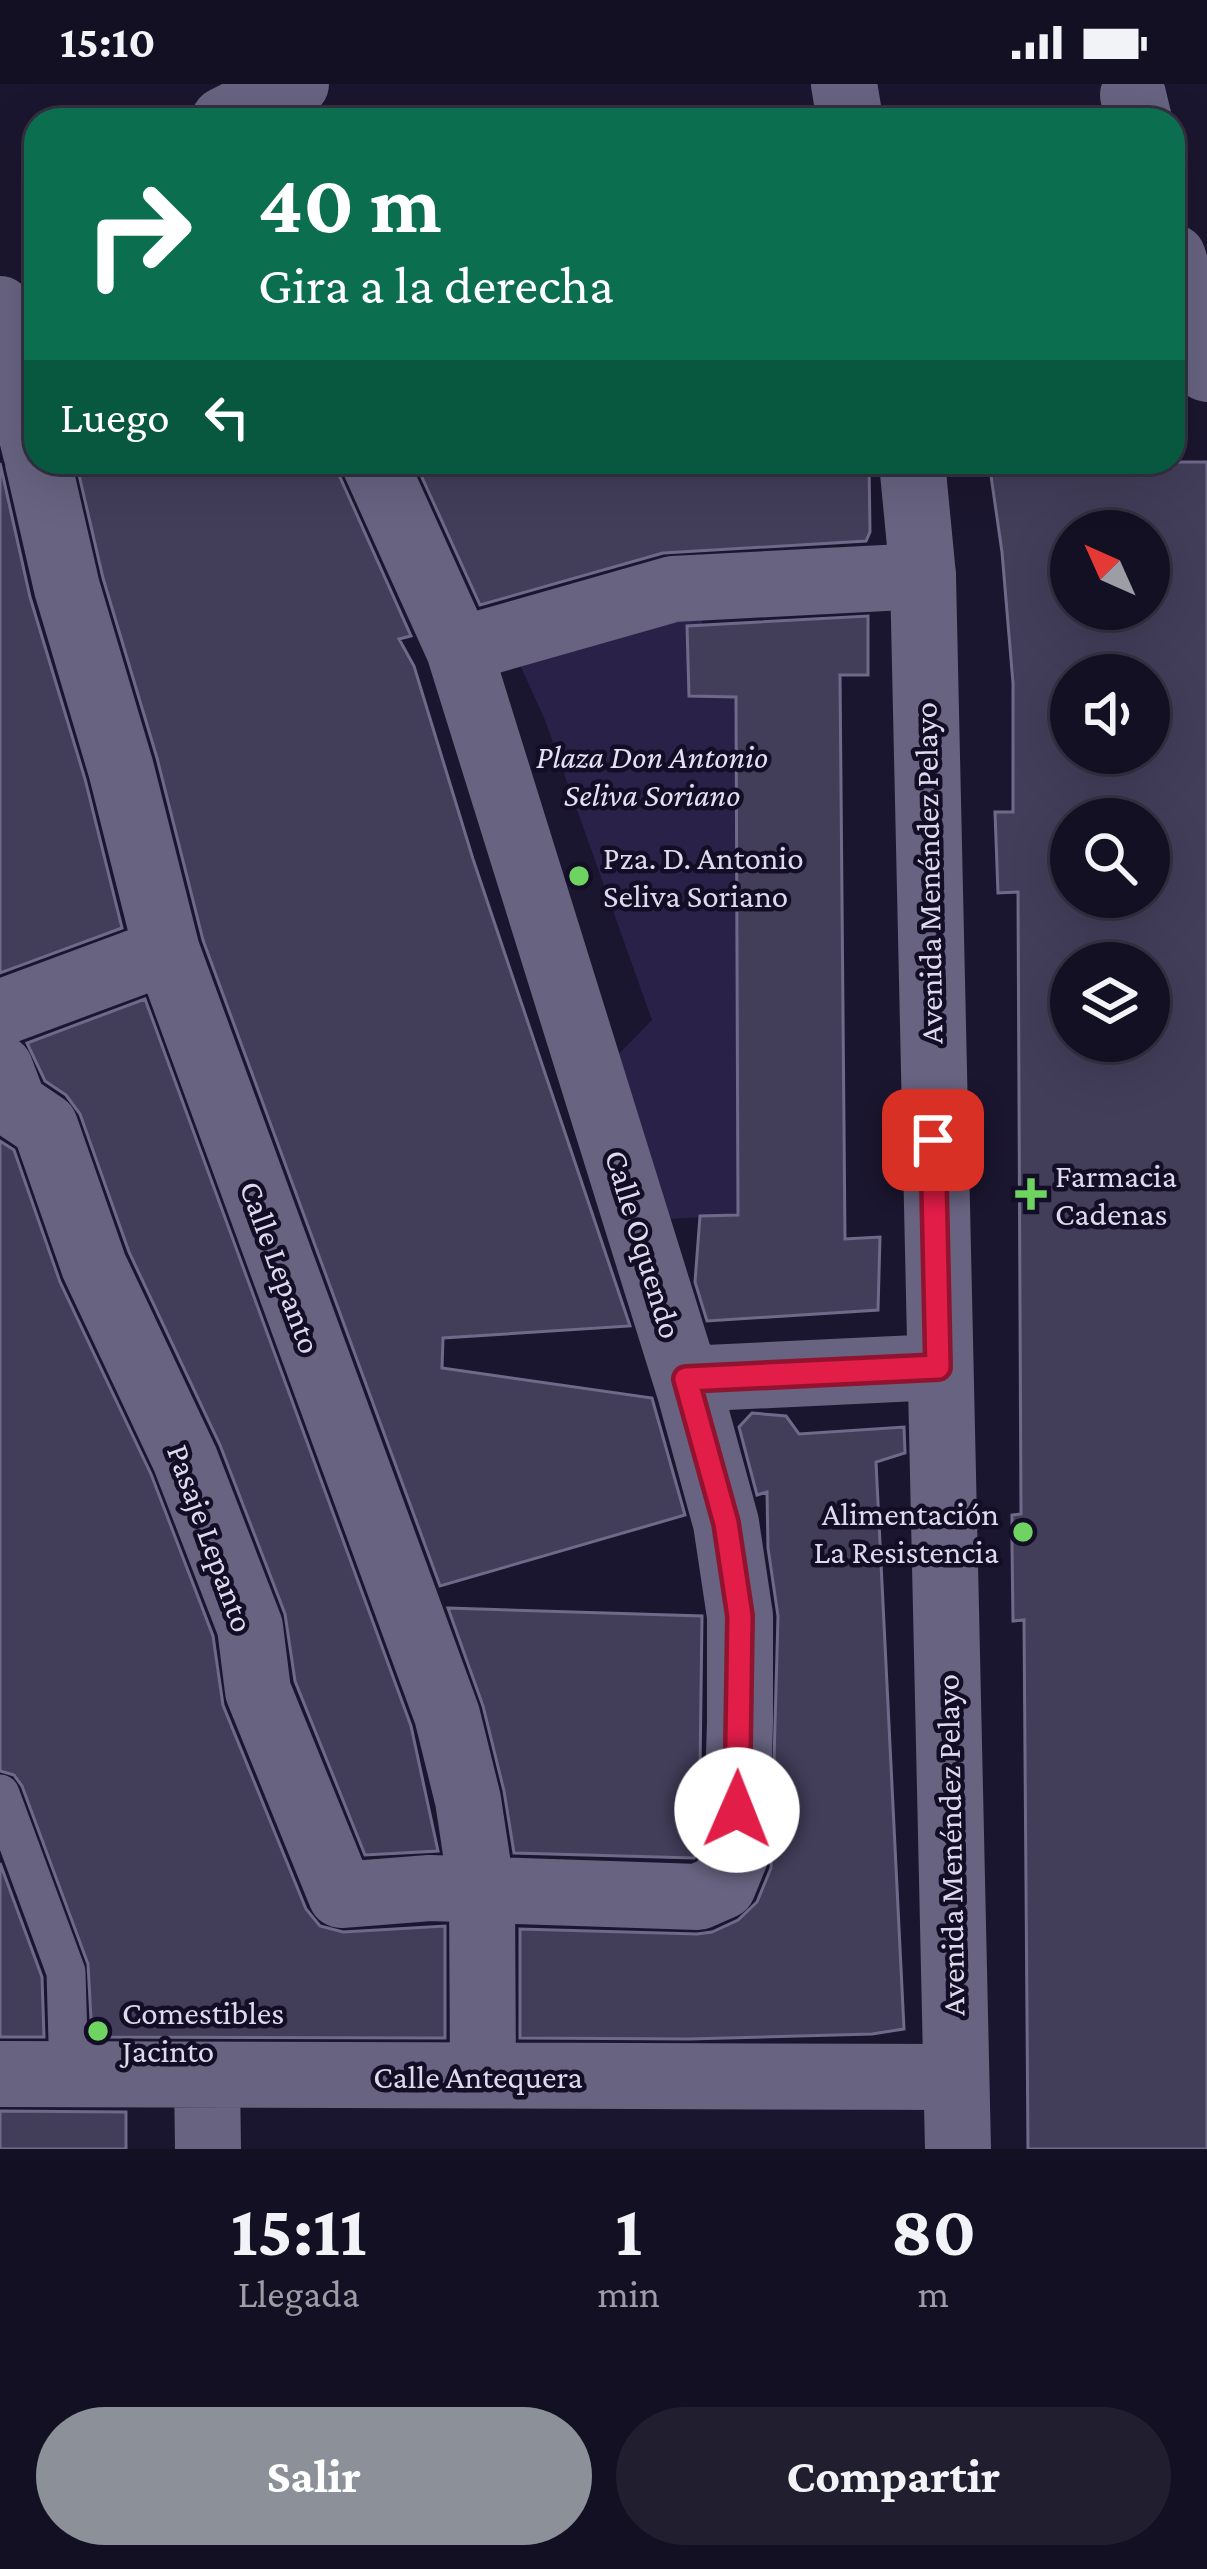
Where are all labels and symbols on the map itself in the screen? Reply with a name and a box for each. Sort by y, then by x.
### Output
north arrow [1050,510,1170,630]
street label: Avenida Menéndez Pelayo [907,702,949,1044]
park label: Plaza Don Antonio Seliva Soriano [536,738,768,813]
place label: Pza. D. Antonio Seliva Soriano [603,839,804,914]
marker: Pza. D. Antonio Seliva Soriano [566,863,592,889]
pin [882,1089,984,1191]
street label: Calle Oquendo [598,1145,690,1343]
place label: Farmacia Cadenas [1055,1157,1177,1232]
street label: Calle Lepanto [233,1176,329,1358]
marker: Farmacia Cadenas [1018,1181,1044,1207]
street label: Pasaje Lepanto [160,1439,262,1637]
place label: Alimentación La Resistencia [814,1495,999,1570]
marker: Alimentación La Resistencia [1010,1519,1036,1545]
street label: Avenida Menéndez Pelayo [929,1674,971,2016]
position arrow [674,1747,800,1873]
place label: Comestibles Jacinto [119,1994,284,2069]
marker: Comestibles Jacinto [85,2018,111,2044]
street label: Calle Antequera [373,2058,583,2095]

